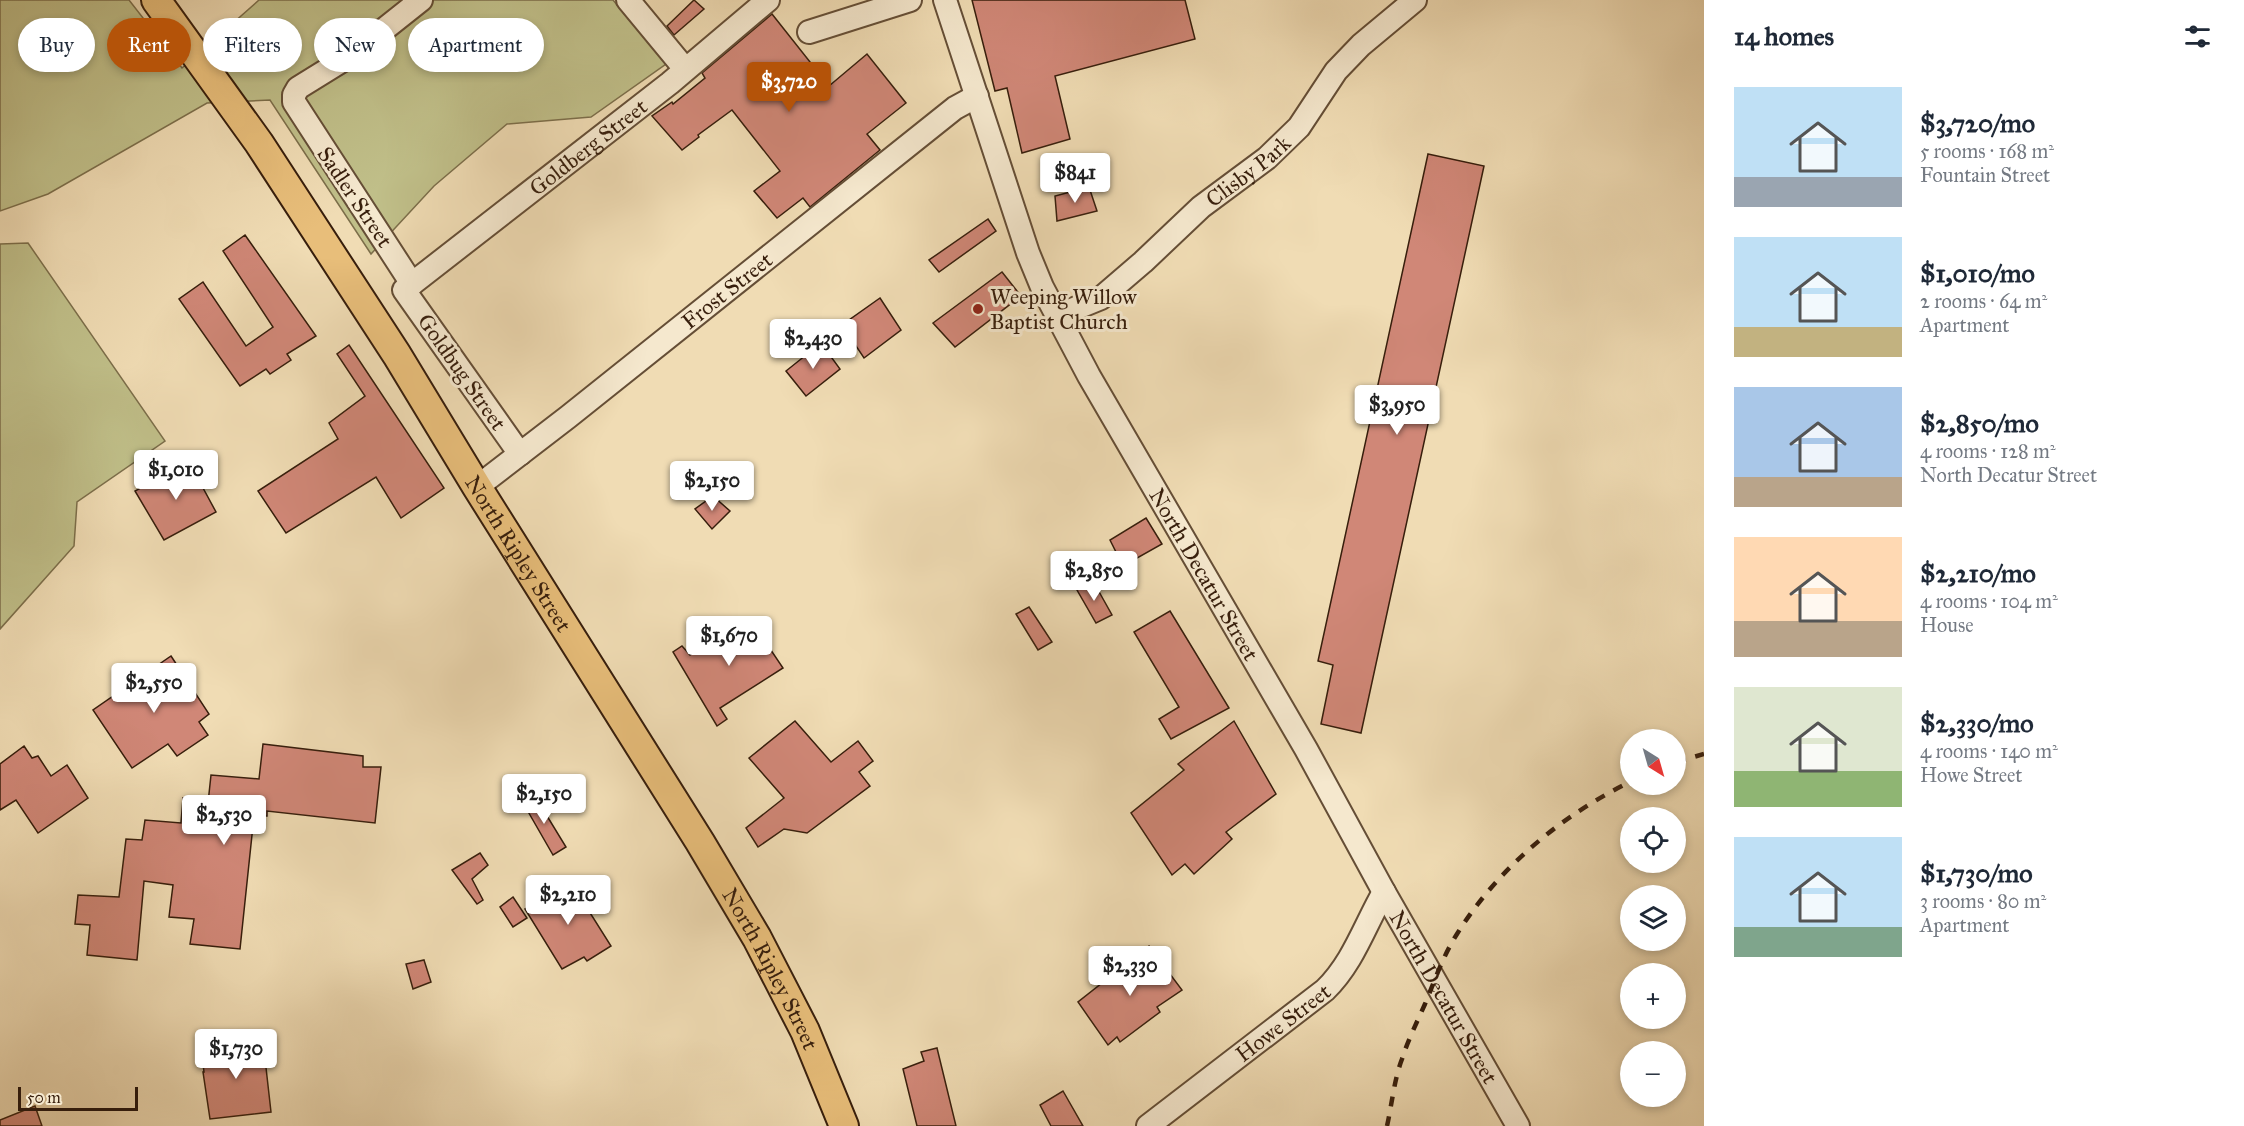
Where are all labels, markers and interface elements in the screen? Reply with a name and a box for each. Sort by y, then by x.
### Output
chip: Buy [18,18,95,72]
chip: Rent [107,18,191,72]
chip: Filters [203,18,302,72]
chip: New [314,18,396,72]
chip: Apartment [408,18,544,72]
text: 14 homes [1734,20,1834,52]
icon: filters [2181,20,2214,53]
pin: $3,720 [740,62,838,113]
text: $3,720 [761,69,817,93]
street label: Goldberg Street [524,92,652,201]
text: $3,720/mo [1920,107,2035,139]
icon: home [1782,111,1854,183]
street label: Clisby Park [1200,129,1296,212]
text: 5 rooms · 168 m² [1920,139,2054,163]
street label: Sadler Street [311,142,399,253]
pin: $841 [1039,153,1111,204]
text: $841 [1054,160,1096,184]
text: Fountain Street [1920,163,2050,187]
street label: Frost Street [676,246,778,335]
text: $1,010/mo [1920,257,2035,289]
icon: home [1782,261,1854,333]
place label: Weeping Willow Baptist Church [990,283,1137,335]
text: 2 rooms · 64 m² [1920,289,2047,313]
marker: Weeping Willow Baptist Church [971,302,985,316]
street label: Goldbug Street [412,308,512,436]
text: Apartment [1920,313,2009,337]
pin: $2,430 [764,319,862,370]
text: $2,430 [784,326,842,350]
pin: $3,950 [1348,385,1446,436]
text: $3,950 [1369,392,1425,416]
text: $2,850/mo [1920,407,2039,439]
icon: home [1782,411,1854,483]
text: 4 rooms · 128 m² [1920,439,2056,463]
pin: $1,010 [127,450,225,501]
text: $1,010 [148,457,204,481]
pin: $2,150 [663,461,761,512]
text: North Decatur Street [1920,463,2097,487]
text: $2,150 [684,468,740,492]
street label: North Ripley Street [460,470,578,637]
street label: North Decatur Street [1144,483,1265,665]
pin: $2,850 [1045,551,1143,602]
text: $2,210/mo [1920,557,2036,589]
text: $2,850 [1064,558,1124,582]
icon: home [1782,561,1854,633]
text: 4 rooms · 104 m² [1920,589,2058,613]
text: House [1920,613,1974,637]
pin: $1,670 [680,616,778,667]
text: $1,670 [700,623,758,647]
pin: $2,550 [105,663,203,714]
text: $2,550 [125,670,183,694]
text: $2,330/mo [1920,707,2034,739]
icon: home [1782,711,1854,783]
north arrow [1620,729,1686,795]
map controls [1620,729,1686,1107]
text: 4 rooms · 140 m² [1920,739,2058,763]
text: Howe Street [1920,763,2022,787]
pin: $2,150 [495,774,593,825]
text: $2,150 [516,781,572,805]
pin: $2,530 [175,795,273,846]
text: $2,530 [196,802,252,826]
button: locate [1620,807,1686,873]
text: $1,730/mo [1920,857,2033,889]
icon: home [1782,861,1854,933]
pin: $2,210 [519,875,617,926]
text: $2,210 [540,882,596,906]
street label: North Ripley Street [717,883,825,1054]
button: layers [1620,885,1686,951]
text: 3 rooms · 80 m² [1920,889,2046,913]
street label: North Decatur Street [1384,906,1504,1088]
text: Apartment [1920,913,2009,937]
pin: $2,330 [1081,946,1179,997]
text: $2,330 [1102,953,1158,977]
button: + [1620,963,1686,1029]
street label: Howe Street [1230,977,1336,1067]
pin: $1,730 [187,1029,285,1080]
text: $1,730 [209,1036,263,1060]
button: − [1620,1041,1686,1107]
scale bar [18,1084,138,1112]
text: 50 m [27,1088,61,1107]

